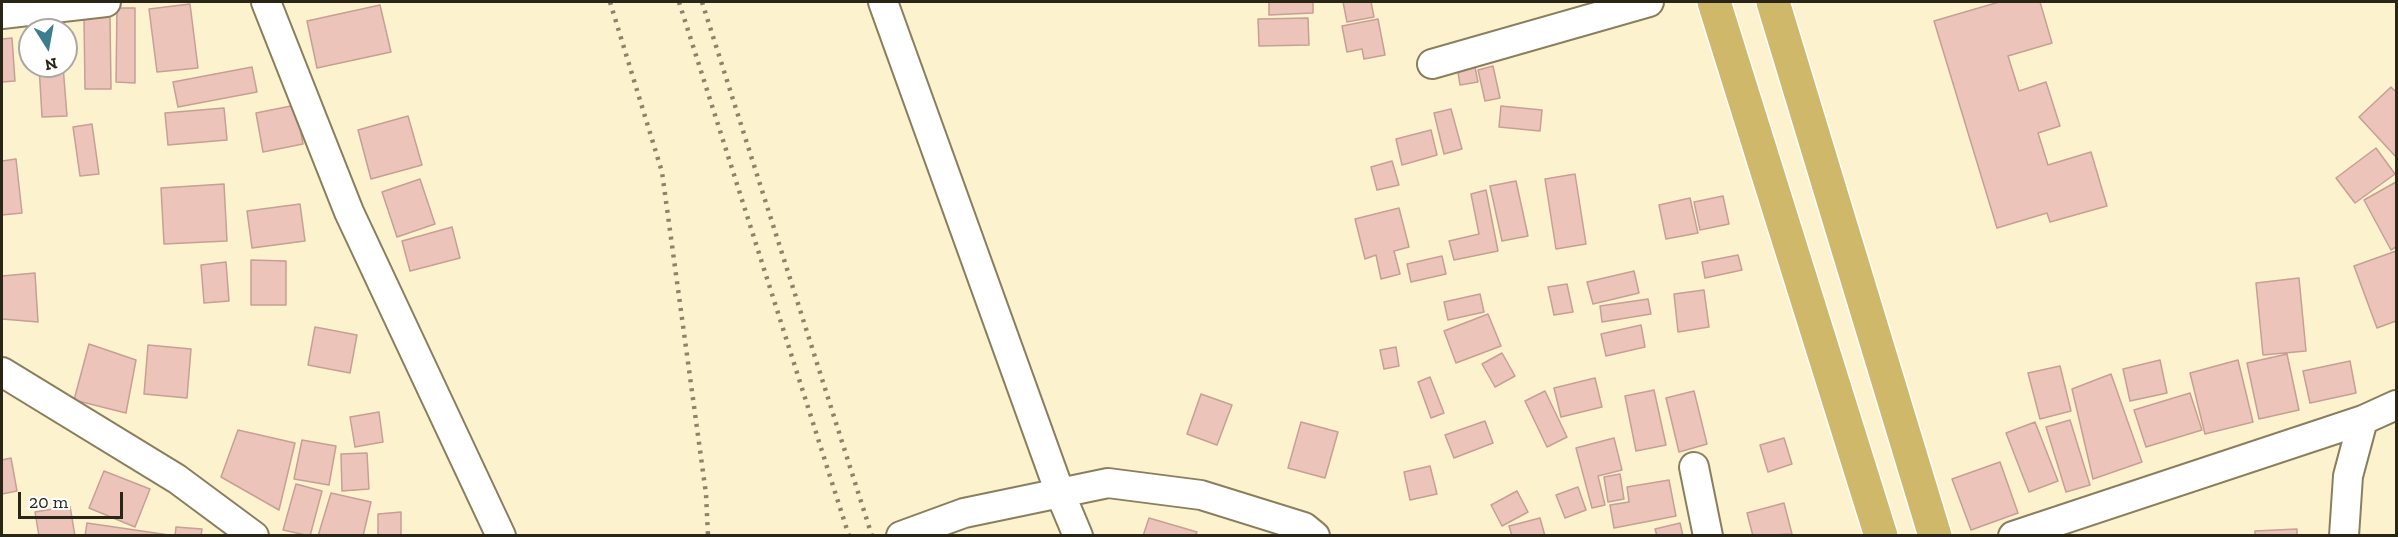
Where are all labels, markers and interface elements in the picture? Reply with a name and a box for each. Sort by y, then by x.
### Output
north arrow [18,18,78,78]
text: N [43,54,59,75]
scale bar [21,480,126,518]
text: 20 m [29,491,68,513]

